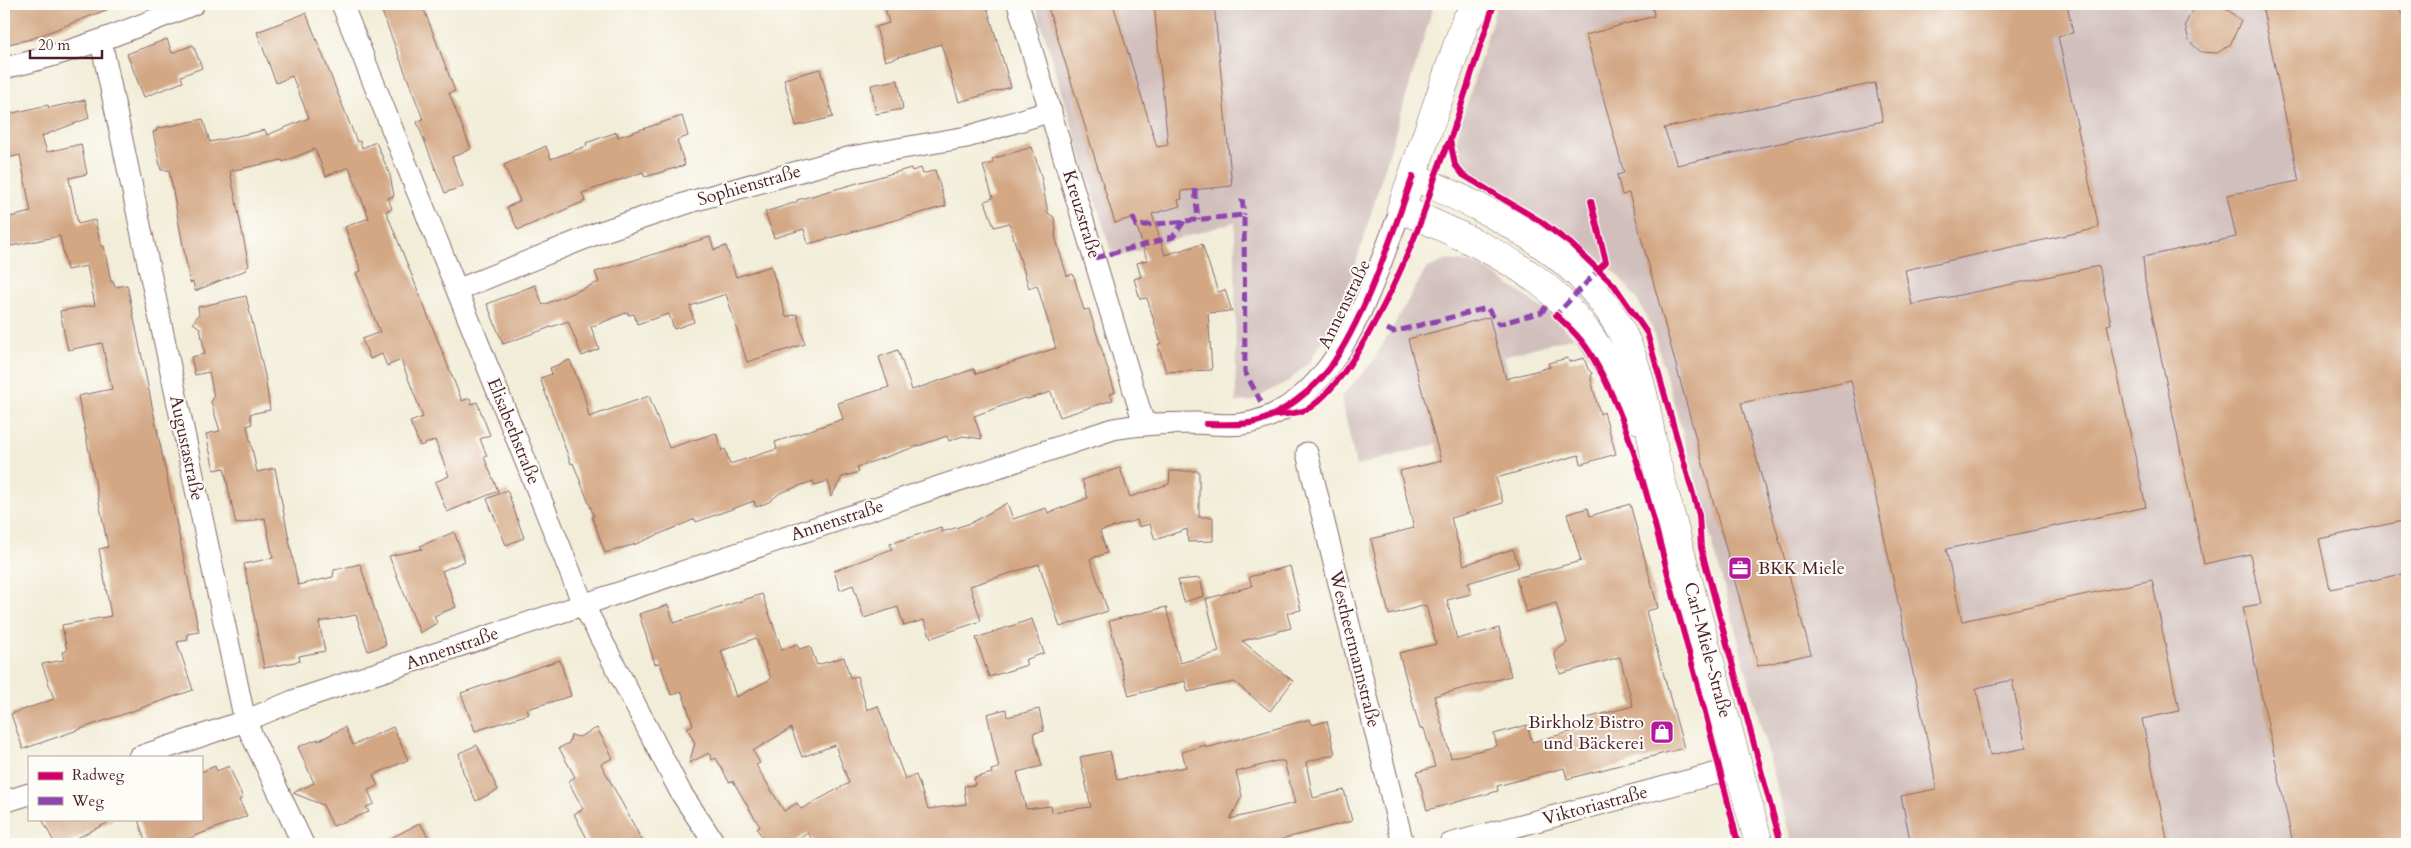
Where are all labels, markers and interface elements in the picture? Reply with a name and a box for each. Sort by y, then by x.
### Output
scale bar [30,28,102,60]
text: 20 m [38,35,70,55]
street label: Sophienstraße [694,159,804,212]
street label: Kreuzstraße [1056,167,1107,261]
street label: Annenstraße [1312,255,1377,353]
street label: Elisabethstraße [481,374,546,488]
street label: Augustastraße [163,393,210,503]
street label: Annenstraße [787,494,887,547]
office icon: BKK Miele [1727,555,1753,581]
place label: BKK Miele [1758,556,1845,581]
street label: Westheermannstraße [1323,567,1386,730]
street label: Carl-Miele-Straße [1677,579,1738,721]
street label: Annenstraße [402,621,502,676]
place label: Birkholz Bistro und Bäckerei [1528,710,1644,756]
shop icon: Birkholz Bistro und Bäckerei [1649,719,1675,745]
legend [28,756,202,820]
text: Radweg [72,765,125,785]
street label: Viktoriastraße [1540,779,1650,831]
text: Weg [71,791,104,811]

